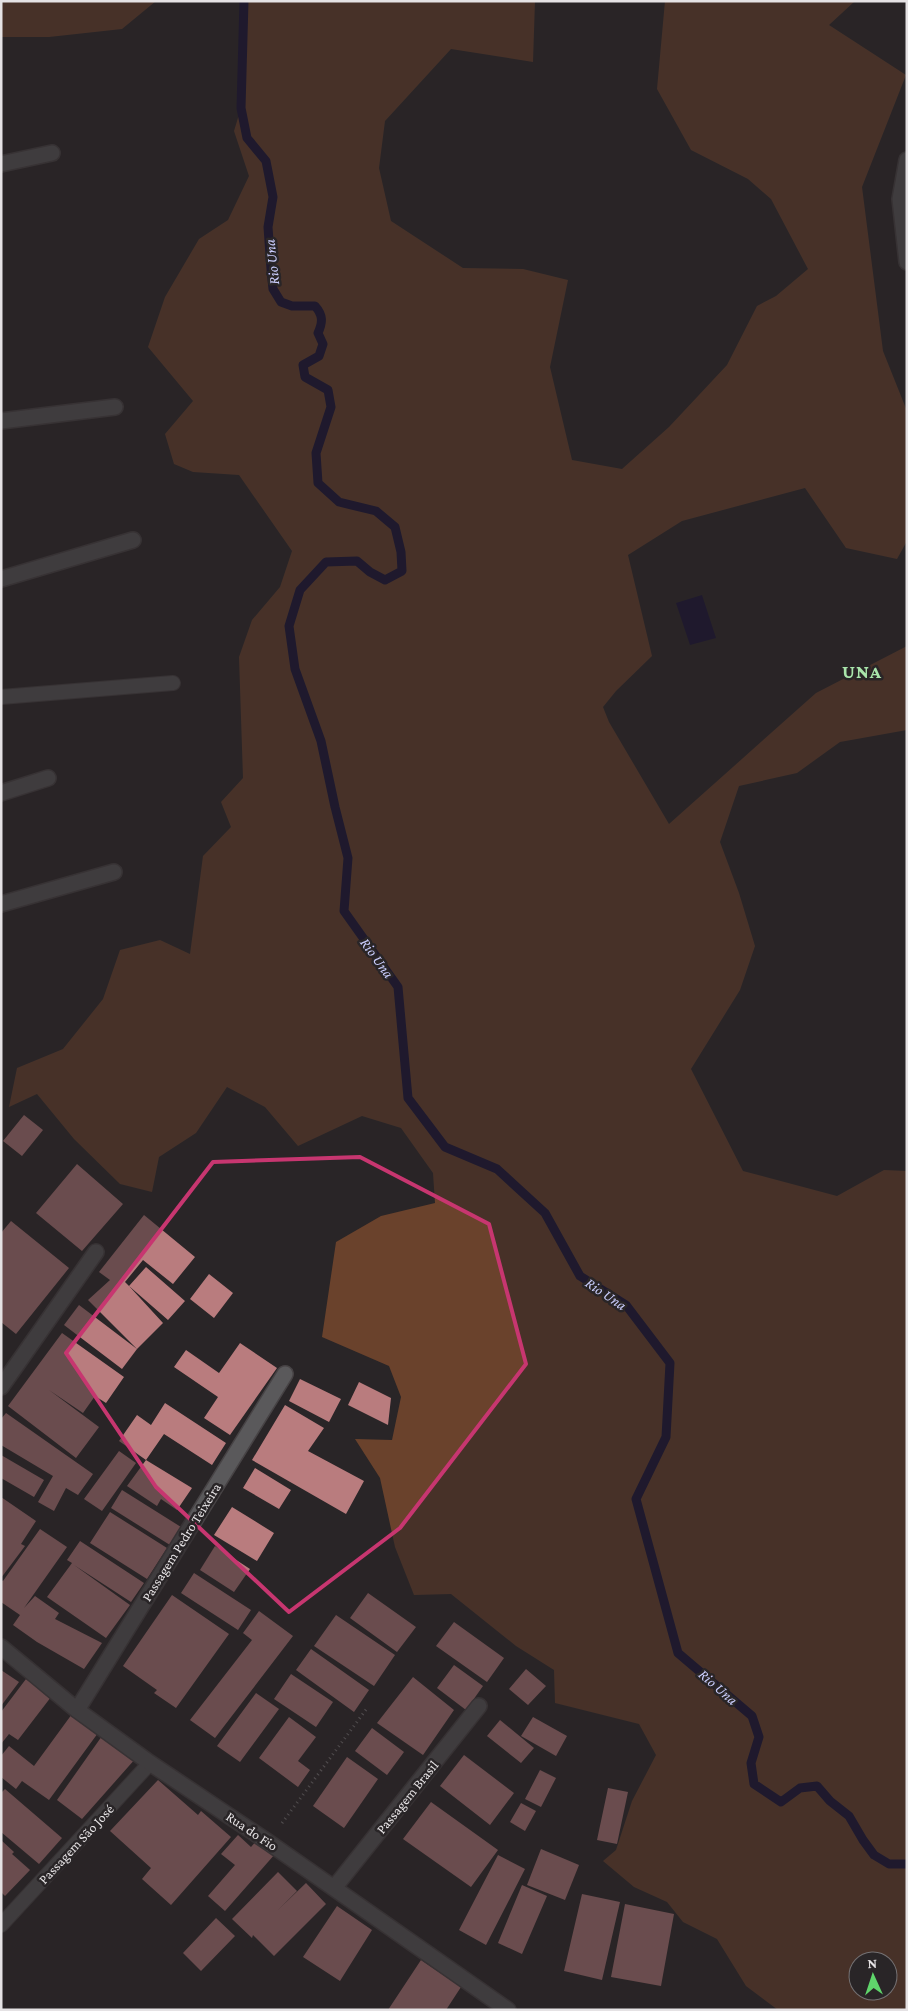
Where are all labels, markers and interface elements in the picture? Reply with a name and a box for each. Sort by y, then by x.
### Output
water label: Rio Una [262,238,282,286]
district label: UNA [842,661,882,682]
water label: Rio Una [357,935,397,981]
water label: Rio Una [583,1275,629,1313]
street label: Passagem Pedro Teixeira [138,1480,224,1604]
water label: Rio Una [695,1666,741,1708]
street label: Passagem Brasil [373,1757,441,1837]
street label: Passagem São José [35,1801,117,1887]
street label: Rua do Fio [223,1808,281,1854]
north arrow [848,1951,898,2001]
text: N [867,1955,878,1971]

